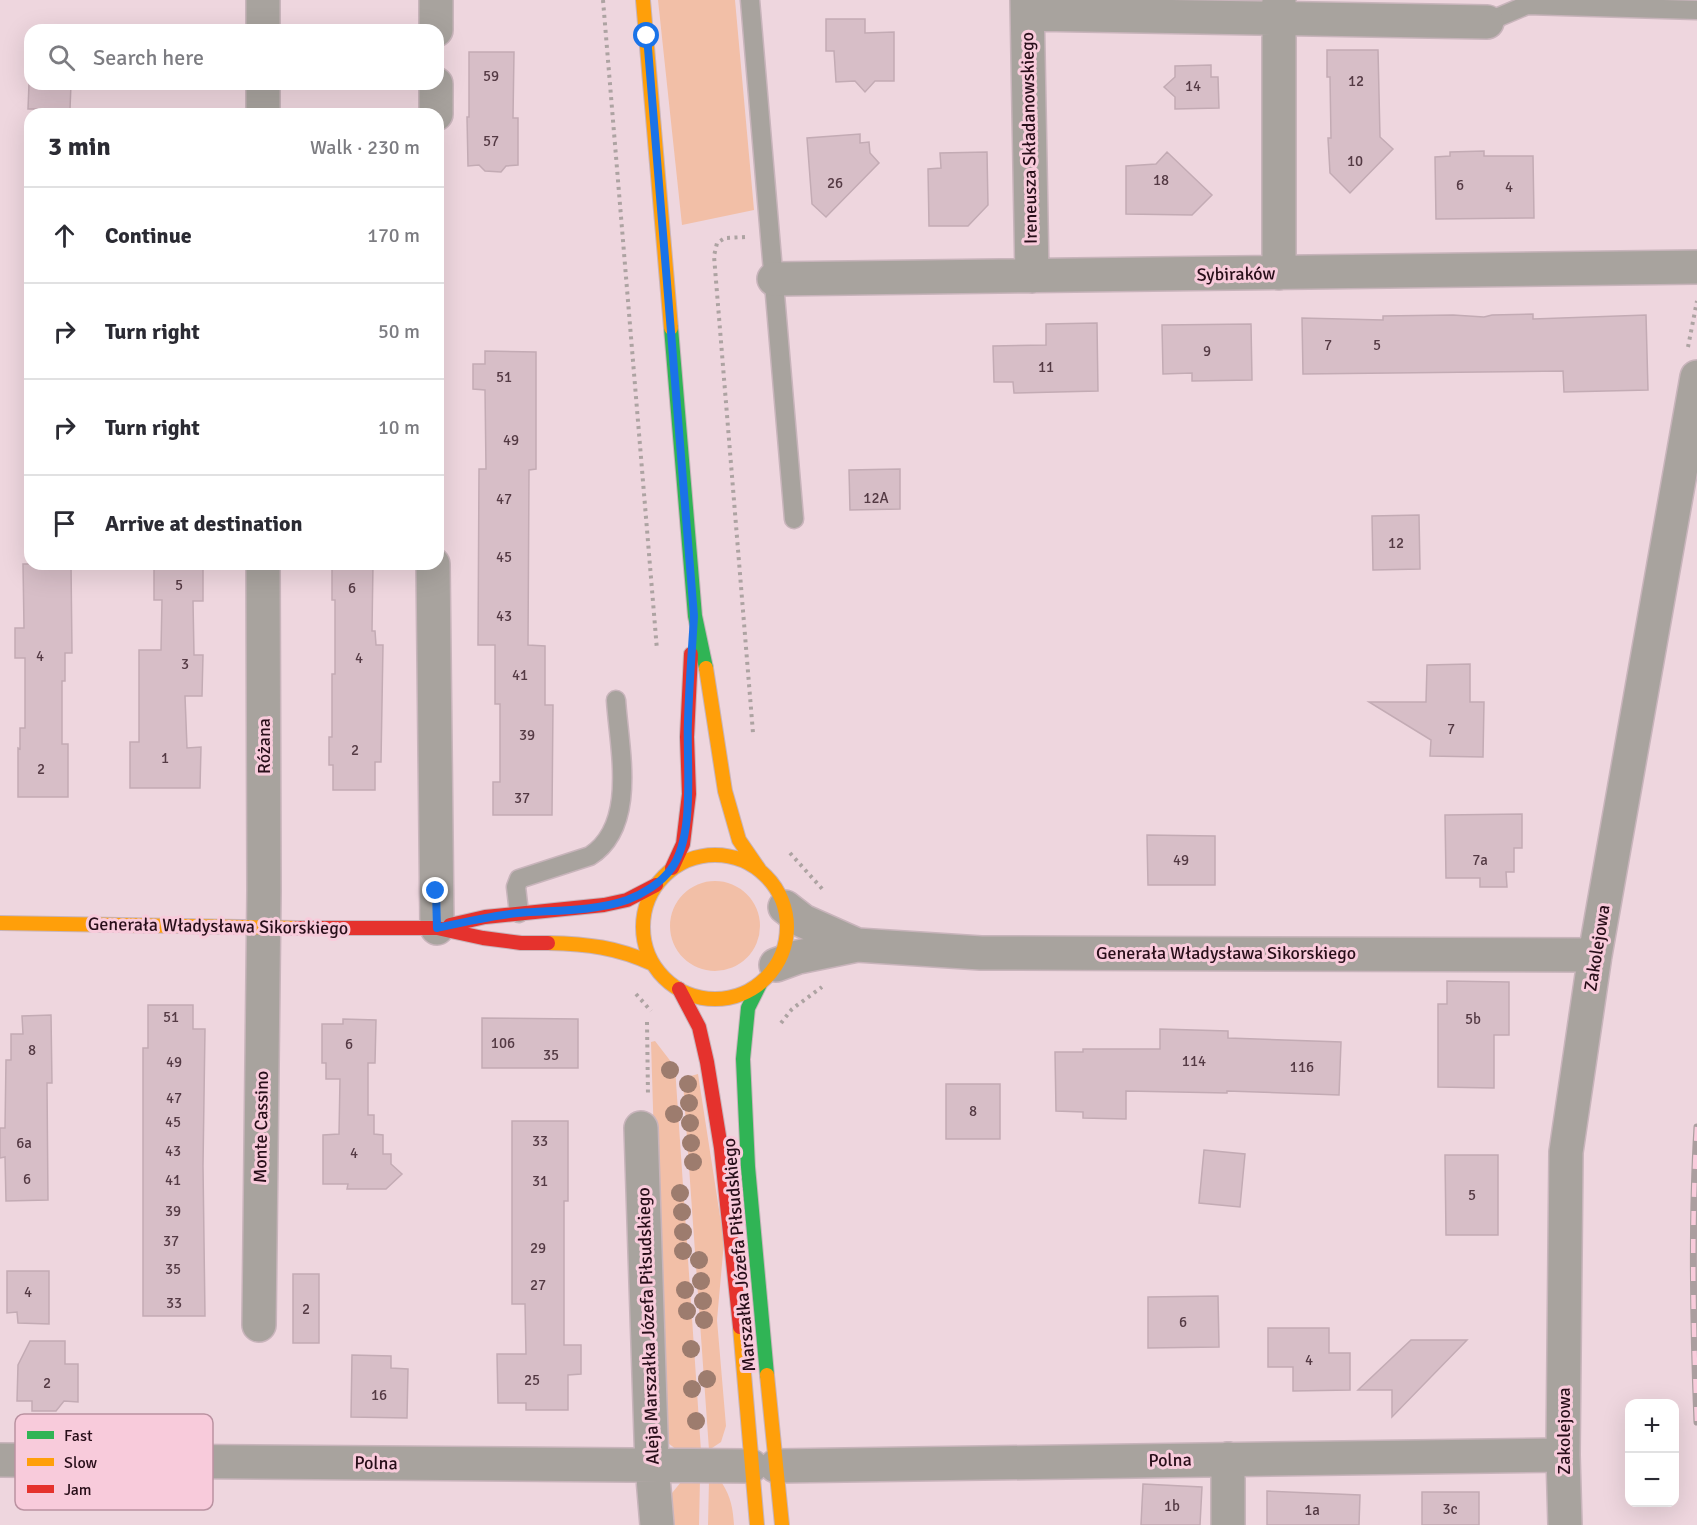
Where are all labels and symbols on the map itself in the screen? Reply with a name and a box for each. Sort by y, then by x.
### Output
route start [633,22,659,48]
street label: Ireneusza Składanowskiego [1016,32,1042,244]
house number: 59 [483,67,499,85]
house number: 12 [1348,72,1364,90]
house number: 14 [1185,77,1201,95]
house number: 57 [483,132,499,150]
house number: 10 [1347,152,1363,170]
house number: 18 [1153,171,1169,189]
house number: 26 [827,174,843,192]
house number: 6 [1456,176,1464,194]
house number: 4 [1505,178,1513,196]
street label: Sybiraków [1196,262,1276,286]
house number: 7 [1324,336,1332,354]
house number: 5 [1373,336,1381,354]
house number: 9 [1203,342,1211,360]
house number: 11 [1038,358,1054,376]
house number: 51 [496,368,512,386]
house number: 49 [503,431,519,449]
house number: 12A [863,489,889,507]
house number: 47 [496,490,512,508]
house number: 12 [1388,534,1404,552]
house number: 45 [496,548,512,566]
house number: 5 [175,576,183,594]
house number: 6 [348,579,356,597]
house number: 43 [496,607,512,625]
house number: 4 [36,647,44,665]
house number: 4 [355,649,363,667]
house number: 3 [181,655,189,673]
house number: 41 [512,666,528,684]
street label: Różana [253,718,275,774]
house number: 7 [1447,720,1455,738]
house number: 39 [519,726,535,744]
house number: 2 [351,741,359,759]
house number: 1 [161,749,169,767]
house number: 2 [37,760,45,778]
house number: 37 [514,789,530,807]
house number: 49 [1173,851,1189,869]
house number: 7a [1472,851,1488,869]
route end [422,877,448,903]
street label: Zakolejowa [1579,903,1615,993]
street label: Generała Władysława Sikorskiego [88,913,348,939]
street label: Generała Władysława Sikorskiego [1096,942,1356,964]
house number: 51 [163,1008,179,1026]
house number: 5b [1465,1010,1481,1028]
house number: 106 [491,1034,515,1052]
house number: 6 [345,1035,353,1053]
house number: 8 [28,1041,36,1059]
house number: 35 [543,1046,559,1064]
house number: 114 [1182,1052,1206,1070]
house number: 49 [166,1053,182,1071]
house number: 116 [1290,1058,1314,1076]
street label: Monte Cassino [249,1071,273,1183]
house number: 47 [166,1089,182,1107]
house number: 8 [969,1102,977,1120]
house number: 45 [165,1113,181,1131]
house number: 33 [532,1132,548,1150]
house number: 6a [16,1134,32,1152]
street label: Marszałka Józefa Piłsudskiego [718,1137,760,1373]
house number: 43 [165,1142,181,1160]
house number: 4 [350,1144,358,1162]
house number: 6 [23,1170,31,1188]
house number: 41 [165,1171,181,1189]
house number: 31 [532,1172,548,1190]
house number: 5 [1468,1186,1476,1204]
street label: Aleja Marszałka Józefa Piłsudskiego [632,1187,664,1465]
house number: 39 [165,1202,181,1220]
house number: 37 [163,1232,179,1250]
house number: 29 [530,1239,546,1257]
house number: 35 [165,1260,181,1278]
house number: 27 [530,1276,546,1294]
house number: 4 [24,1283,32,1301]
house number: 33 [166,1294,182,1312]
house number: 2 [302,1300,310,1318]
house number: 6 [1179,1313,1187,1331]
house number: 4 [1305,1351,1313,1369]
house number: 25 [524,1371,540,1389]
house number: 2 [43,1374,51,1392]
house number: 16 [371,1386,387,1404]
street label: Zakolejowa [1553,1387,1575,1475]
legend [15,1414,213,1510]
text: Fast [64,1426,93,1446]
street label: Polna [1148,1449,1192,1471]
street label: Polna [354,1452,398,1474]
text: Slow [64,1453,98,1473]
text: Jam [64,1480,92,1500]
house number: 1b [1164,1497,1180,1515]
house number: 3c [1442,1500,1458,1518]
house number: 1a [1304,1501,1320,1519]

